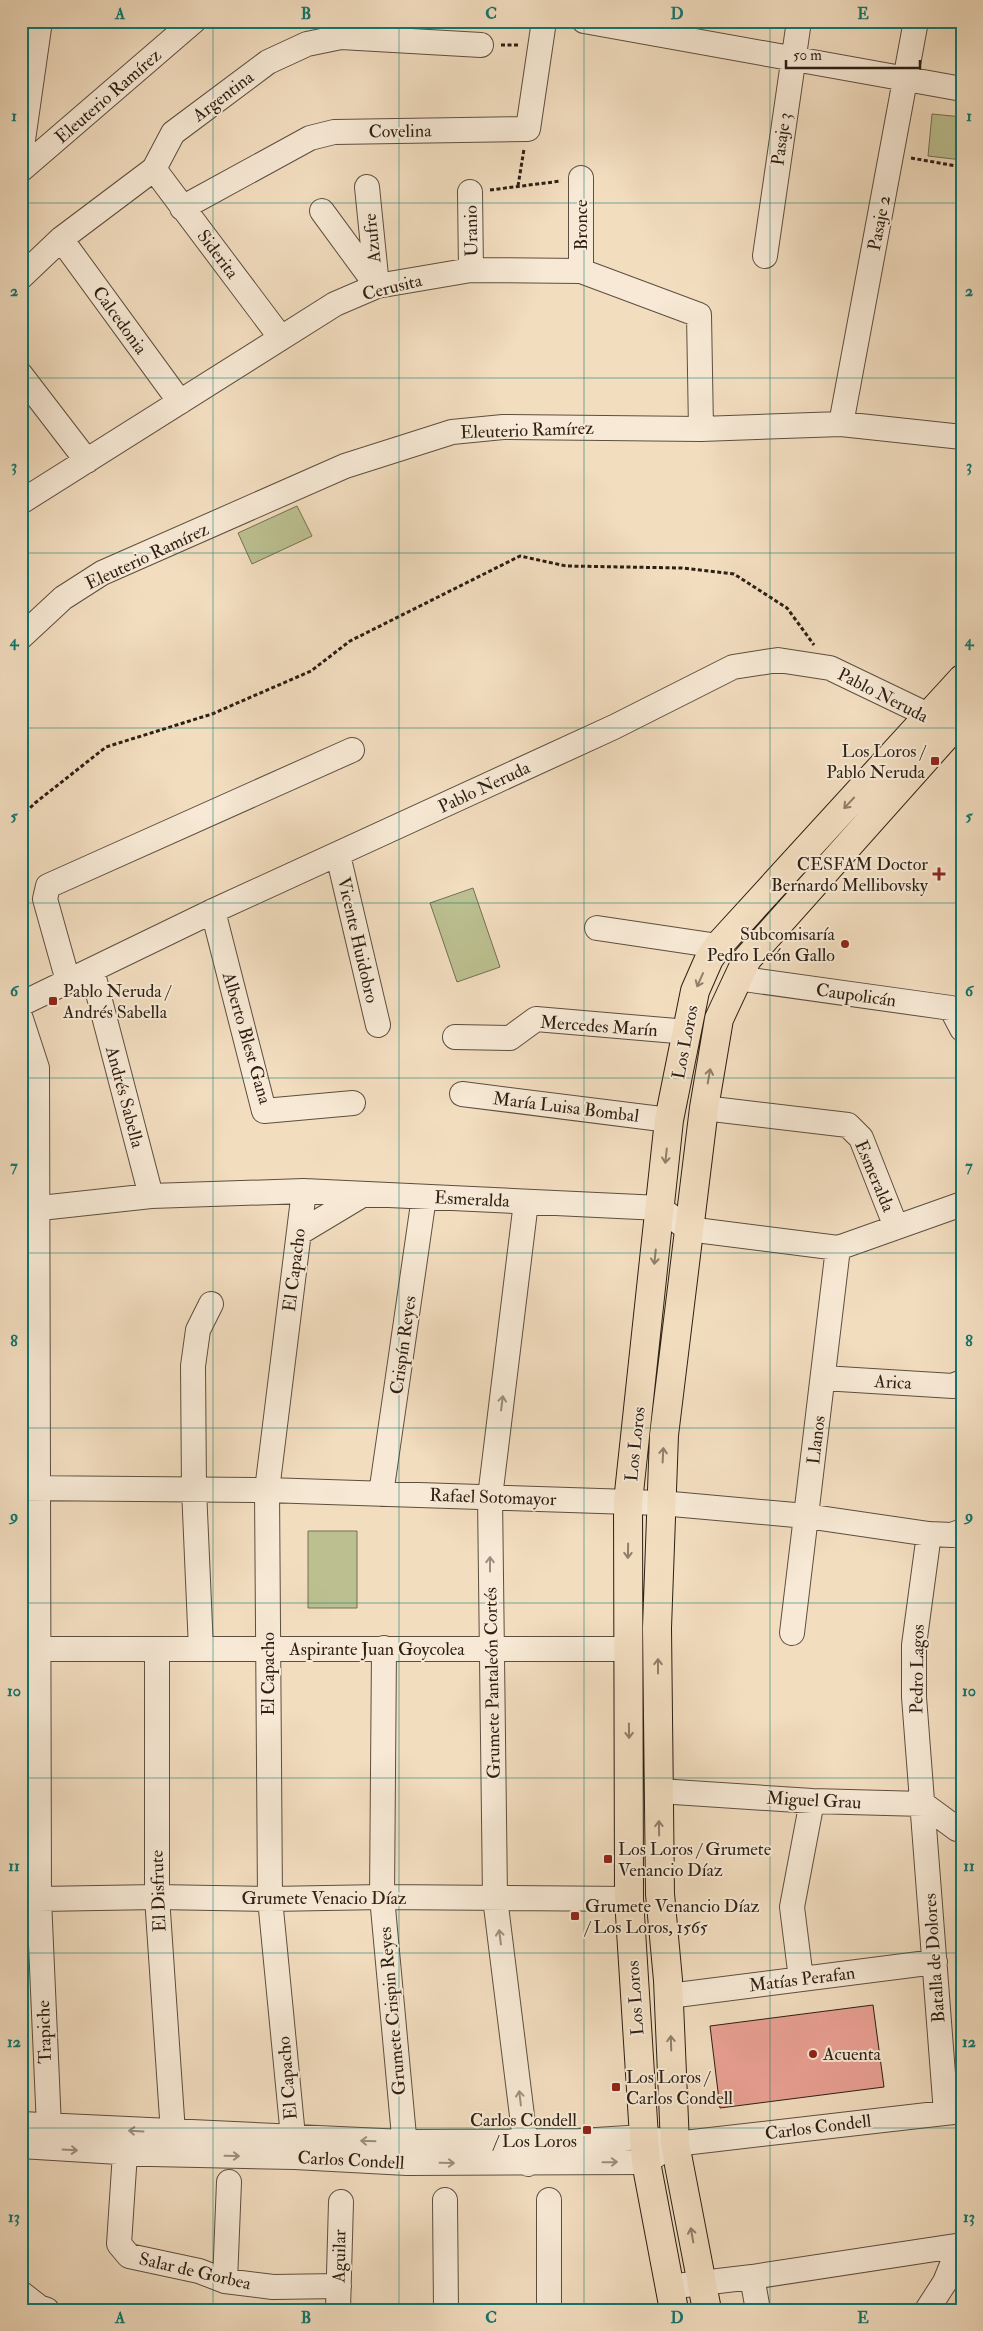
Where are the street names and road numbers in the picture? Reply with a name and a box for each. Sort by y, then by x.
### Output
street label: Eleuterio Ramírez [50,44,166,149]
street label: Argentina [187,66,259,128]
street label: Pasaje 3 [766,111,797,167]
street label: Covelina [368,119,432,144]
street label: Pasaje 2 [863,194,896,253]
street label: Bronce [570,199,593,251]
street label: Uranio [460,205,483,257]
street label: Azufre [358,212,387,265]
street label: Siderita [192,225,244,284]
street label: Cerusita [360,269,425,306]
street label: Calcedonia [87,282,152,359]
street label: Eleuterio Ramírez [460,417,594,444]
street label: Eleuterio Ramírez [82,518,213,595]
street label: Pablo Neruda [834,663,933,728]
street label: Pablo Neruda [435,756,534,819]
street label: Vicente Huidobro [332,875,383,1006]
street label: Alberto Blest Gana [216,969,276,1107]
street label: Caupolicán [814,978,898,1013]
street label: Los Loros [667,1003,704,1081]
street label: Mercedes Marín [539,1011,659,1042]
street label: Andrés Sabella [100,1043,149,1151]
street label: María Luisa Bombal [492,1087,641,1128]
street label: Esmeralda [849,1137,900,1216]
street label: Esmeralda [434,1186,511,1213]
street label: El Capacho [278,1227,311,1313]
street label: Crispín Reyes [385,1294,422,1396]
street label: Arica [873,1370,913,1395]
street label: Los Loros [620,1406,651,1483]
street label: Llanos [802,1414,831,1466]
street label: Rafael Sotomayor [429,1484,557,1511]
street label: Grumete Pantaleón Cortés [479,1587,506,1779]
street label: Pedro Lagos [905,1624,930,1714]
street label: El Capacho [257,1632,280,1716]
street label: Aspirante Juan Goycolea [288,1638,465,1661]
street label: Miguel Grau [766,1787,862,1814]
street label: El Disfrute [146,1849,171,1932]
street label: Grumete Venacio Díaz [241,1887,407,1910]
street label: Batalla de Dolores [918,1892,950,2024]
street label: Grumete Crispin Reyes [374,1926,411,2096]
street label: Los Loros [621,1960,650,2036]
street label: Matías Perafan [748,1962,857,1997]
street label: Trapiche [32,1999,57,2064]
street label: El Capacho [272,2035,303,2121]
street label: Carlos Condell [764,2110,873,2145]
street label: Carlos Condell [297,2146,405,2175]
street label: Aguilar [328,2229,351,2284]
street label: Salar de Gorbea [137,2247,254,2296]

